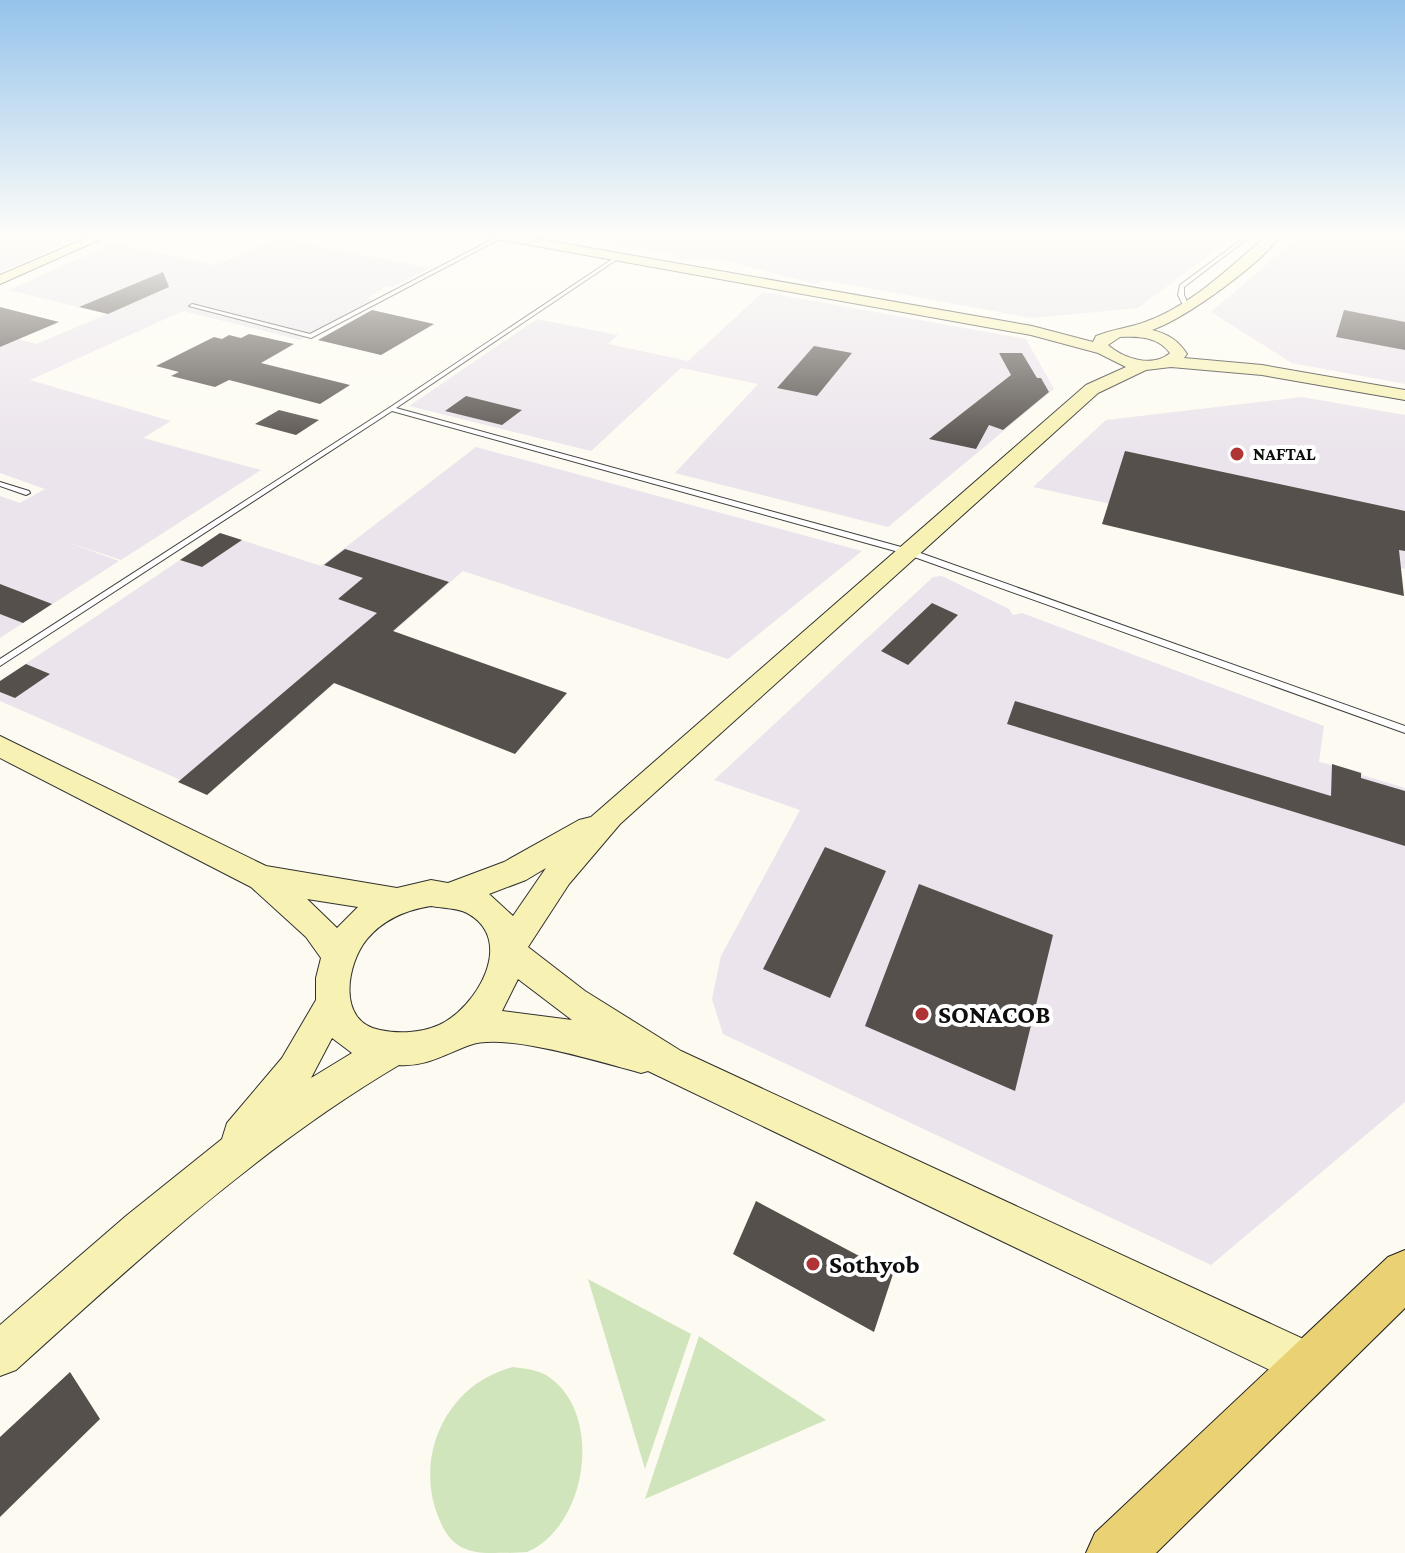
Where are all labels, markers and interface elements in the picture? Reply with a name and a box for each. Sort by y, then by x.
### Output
place label: NAFTAL [1253,444,1316,464]
marker: NAFTAL [1228,445,1246,463]
place label: SONACOB [938,1000,1051,1029]
marker: SONACOB [913,1005,931,1023]
place label: Sothyob [829,1250,920,1279]
marker: Sothyob [804,1255,822,1273]

